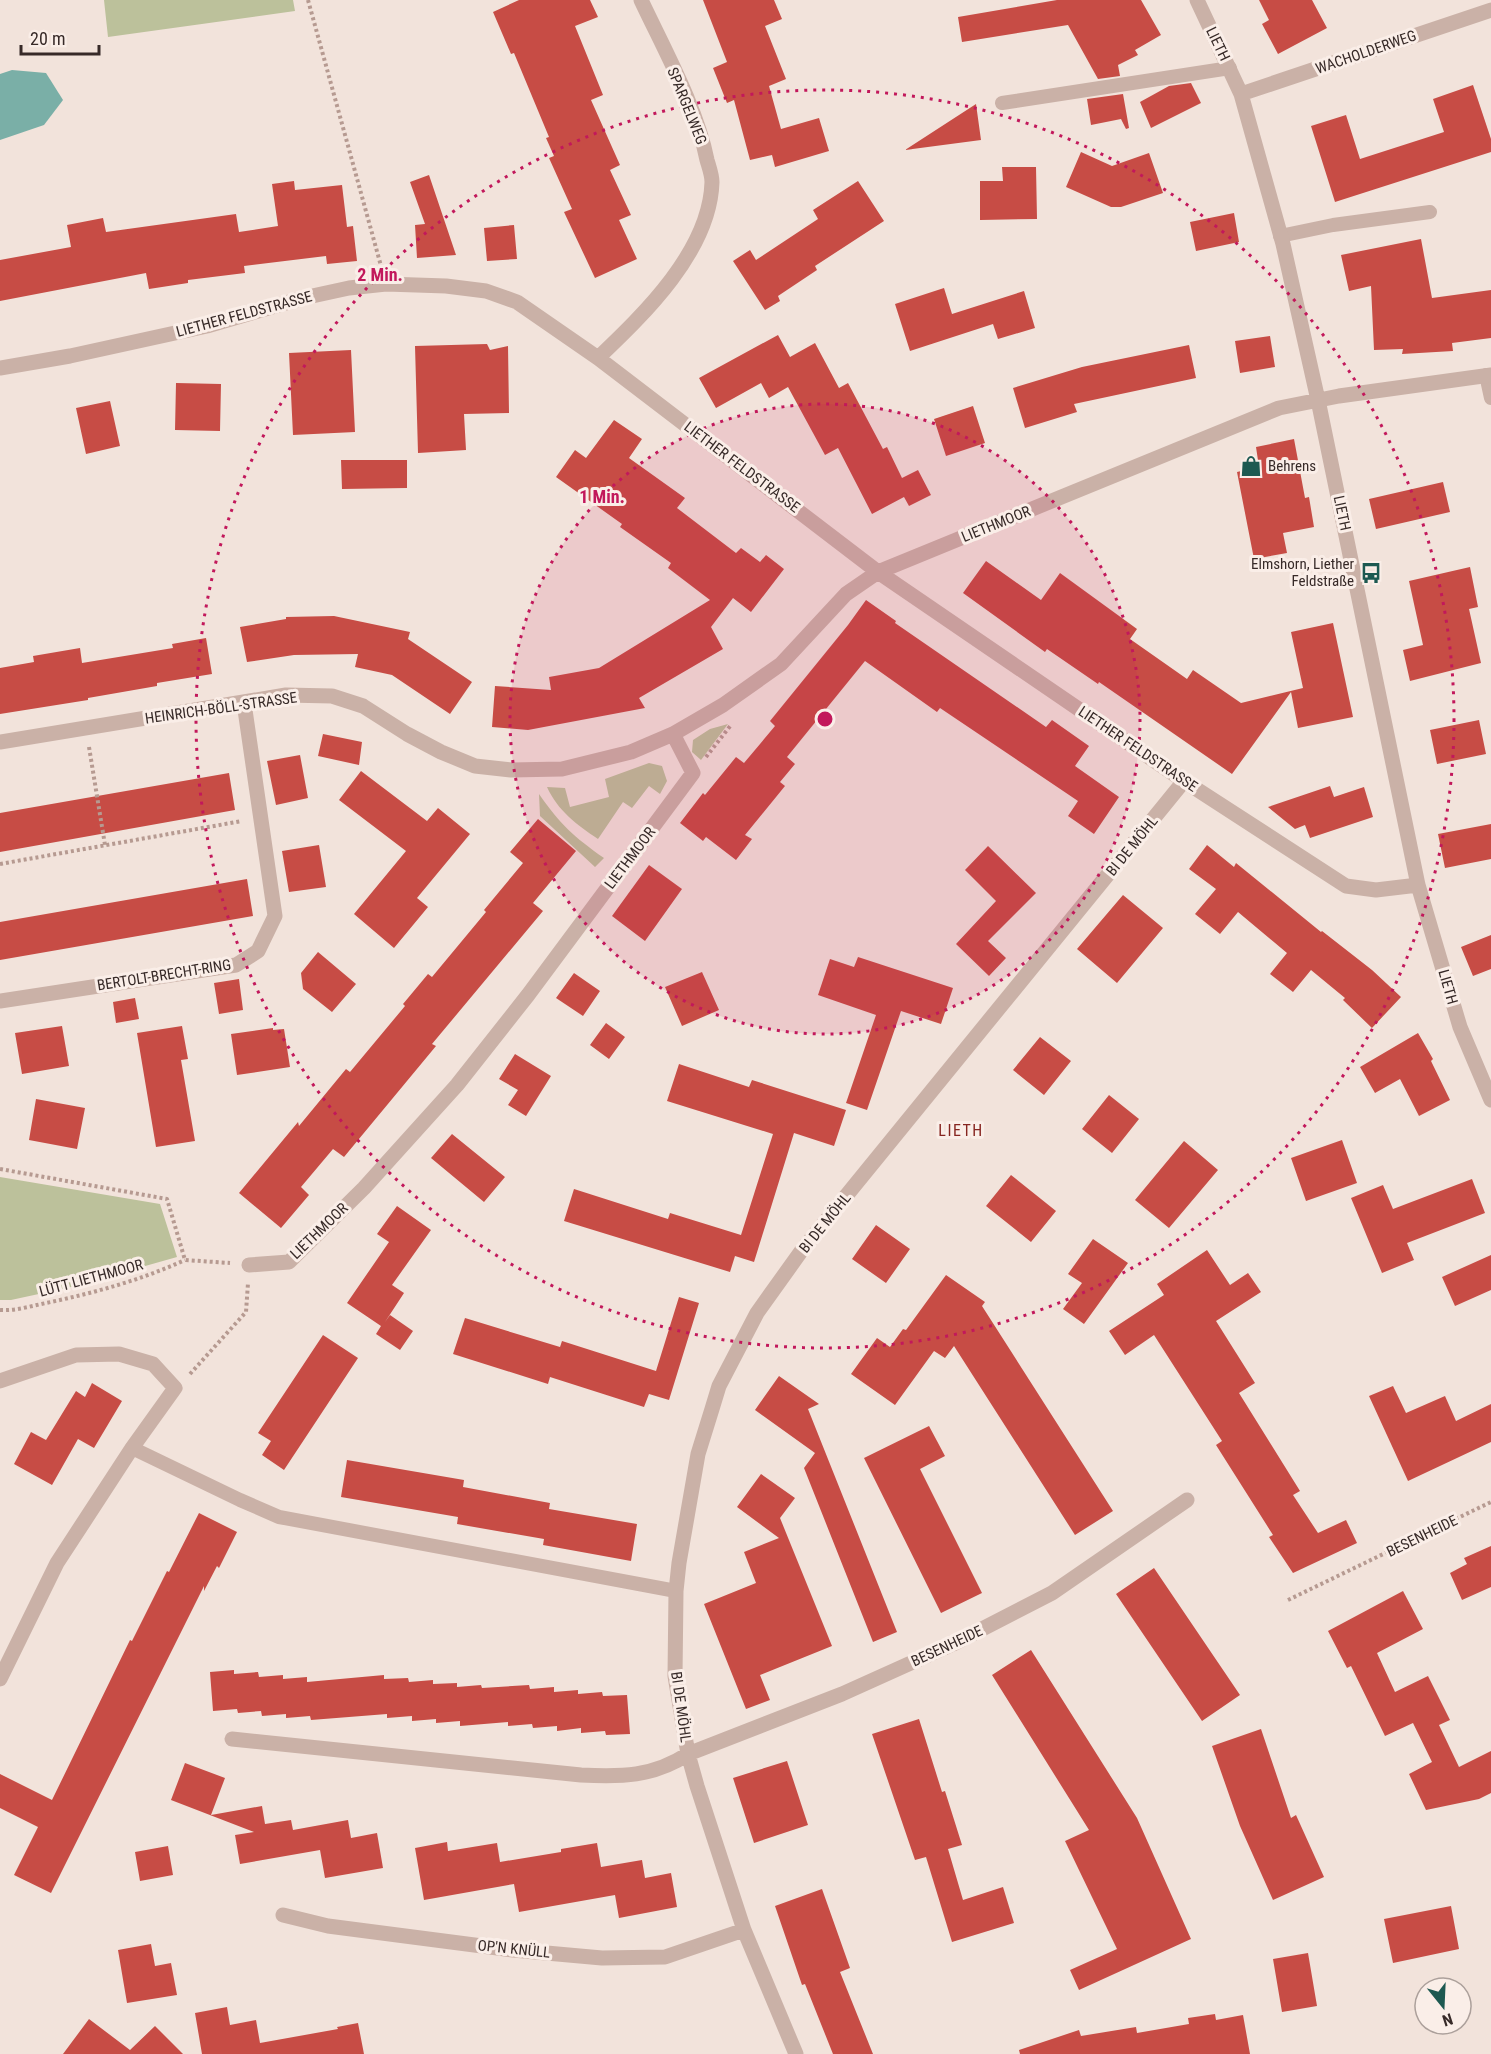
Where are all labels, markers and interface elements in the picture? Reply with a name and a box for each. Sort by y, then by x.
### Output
scale bar [21,18,99,56]
street label: LIETH [1202,24,1234,64]
street label: WACHOLDERWEG [1313,26,1419,78]
text: 20 m [30,28,65,49]
street label: SPARGELWEG [663,65,711,147]
text: 2 Min. [357,264,403,285]
street label: LIETHER FELDSTRASSE [174,287,314,341]
street label: LIETHER FELDSTRASSE [681,418,803,516]
shop icon: Behrens [1239,454,1263,478]
place label: Behrens [1268,457,1316,475]
text: 1 Min. [579,486,625,507]
street label: LIETH [1329,494,1355,532]
street label: LIETHMOOR [959,502,1033,546]
place label: Elmshorn, Liether Feldstraße [1251,555,1354,590]
bus stop icon: Elmshorn, Liether Feldstraße [1359,561,1383,585]
street label: HEINRICH-BÖLL-STRASSE [144,688,298,728]
street label: LIETHER FELDSTRASSE [1075,702,1201,796]
centre of rings [815,709,835,729]
street label: BI DE MÖHL [1102,813,1162,879]
street label: LIETHMOOR [601,823,659,893]
street label: BERTOLT-BRECHT-RING [96,956,232,994]
street label: LIETH [1434,967,1462,1007]
district label: LIETH [938,1121,984,1140]
street label: BI DE MÖHL [795,1190,855,1256]
street label: LIETHMOOR [287,1199,352,1263]
street label: LÜTT LIETHMOOR [37,1255,145,1301]
street label: BESENHEIDE [1384,1511,1460,1561]
street label: BESENHEIDE [908,1622,986,1670]
street label: BI DE MÖHL [667,1670,695,1744]
street label: OP'N KNÜLL [477,1936,551,1962]
north arrow [1413,1976,1473,2036]
text: N [1440,2009,1455,2030]

